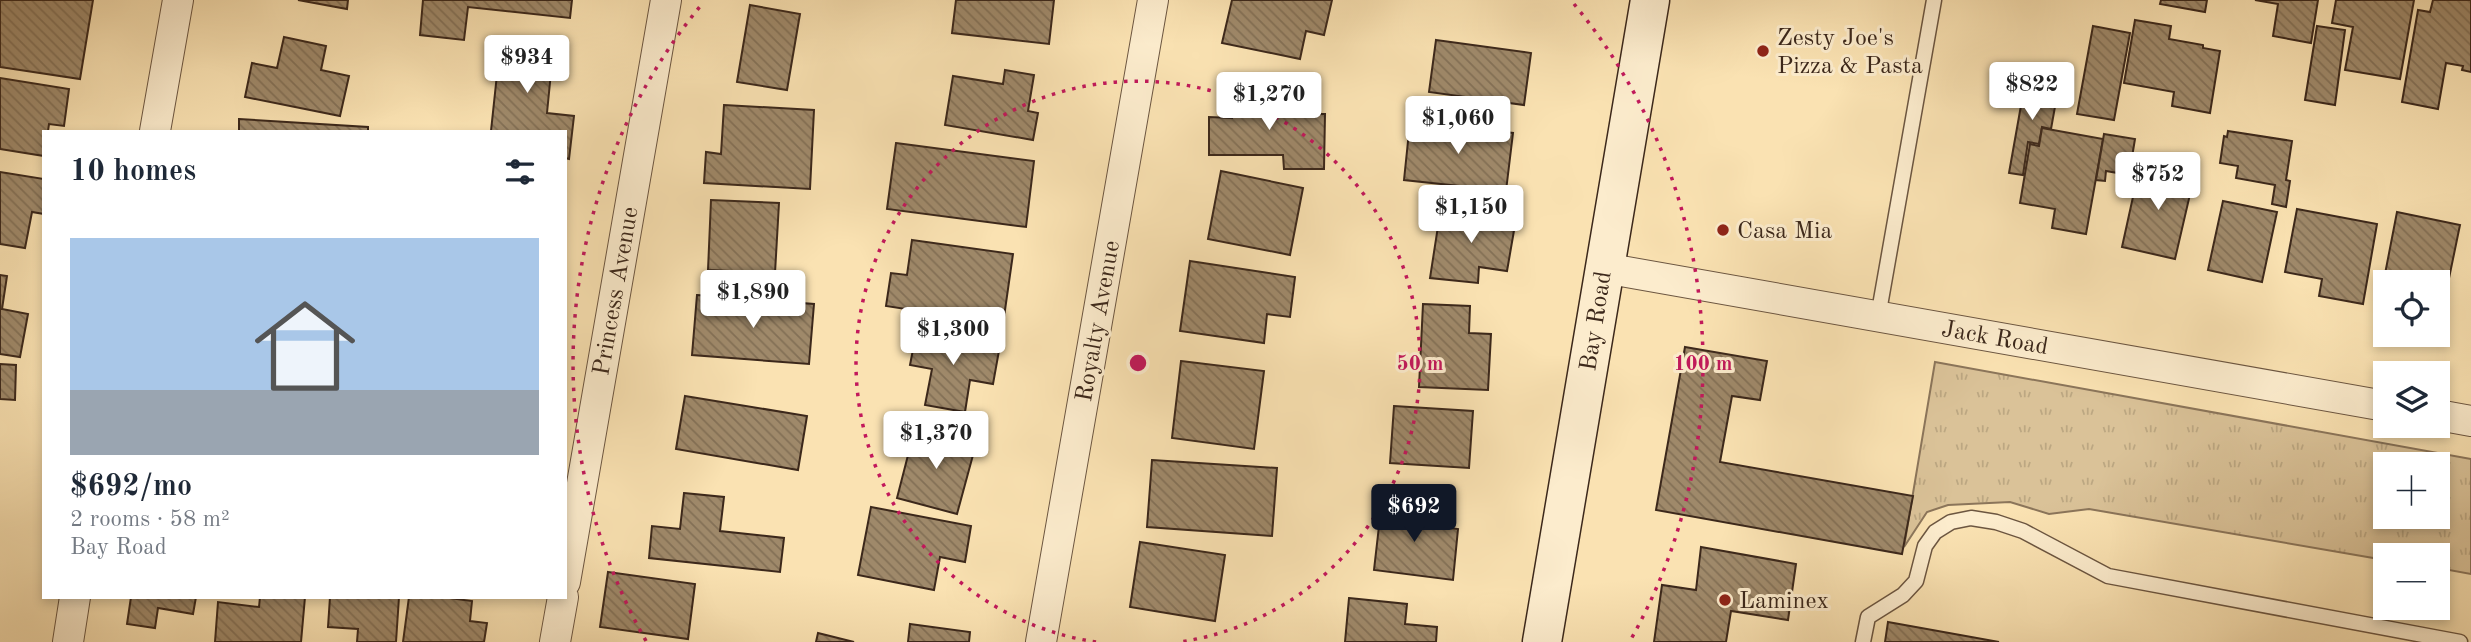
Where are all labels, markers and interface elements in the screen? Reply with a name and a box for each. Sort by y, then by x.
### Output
place label: Zesty Joe's Pizza & Pasta [1777,27,1923,79]
pin: $934 [486,36,568,95]
marker: Zesty Joe's Pizza & Pasta [1755,43,1771,59]
text: $934 [500,46,554,69]
pin: $822 [1991,62,2073,122]
pin: $1,270 [1212,72,1326,132]
text: $822 [2005,73,2059,96]
text: $1,270 [1232,83,1306,106]
pin: $1,060 [1401,96,1515,156]
text: $1,060 [1421,107,1495,130]
pin: $752 [2117,152,2199,212]
icon: filters [501,153,539,191]
text: 10 homes [70,157,196,187]
text: $752 [2131,163,2185,186]
pin: $1,150 [1414,186,1528,245]
text: $1,150 [1434,196,1508,219]
street label: Princess Avenue [590,205,644,378]
place label: Casa Mia [1737,220,1833,244]
marker: Casa Mia [1715,222,1731,238]
street label: Royalty Avenue [1073,239,1125,404]
pin: $1,890 [696,270,810,330]
street label: Bay Road [1577,270,1617,373]
map controls [2373,270,2450,620]
button: locate [2373,270,2450,347]
text: $1,890 [716,281,790,304]
icon: home [242,283,368,409]
pin: $1,300 [896,308,1010,367]
text: $1,300 [916,318,990,341]
street label: Jack Road [1939,318,2050,360]
centre of rings [1126,351,1150,375]
text: 50 m [1396,354,1444,375]
text: 100 m [1673,354,1733,375]
button: layers [2373,361,2450,438]
pin: $1,370 [879,412,993,471]
text: $1,370 [899,422,973,445]
button: + [2373,452,2450,529]
text: $692/mo [70,472,192,502]
pin: $692 [1373,484,1455,544]
text: $692 [1387,495,1441,518]
text: 2 rooms · 58 m² [70,508,230,531]
text: Bay Road [70,536,167,559]
button: − [2373,543,2450,620]
place label: Laminex [1739,590,1829,614]
marker: Laminex [1717,592,1733,608]

